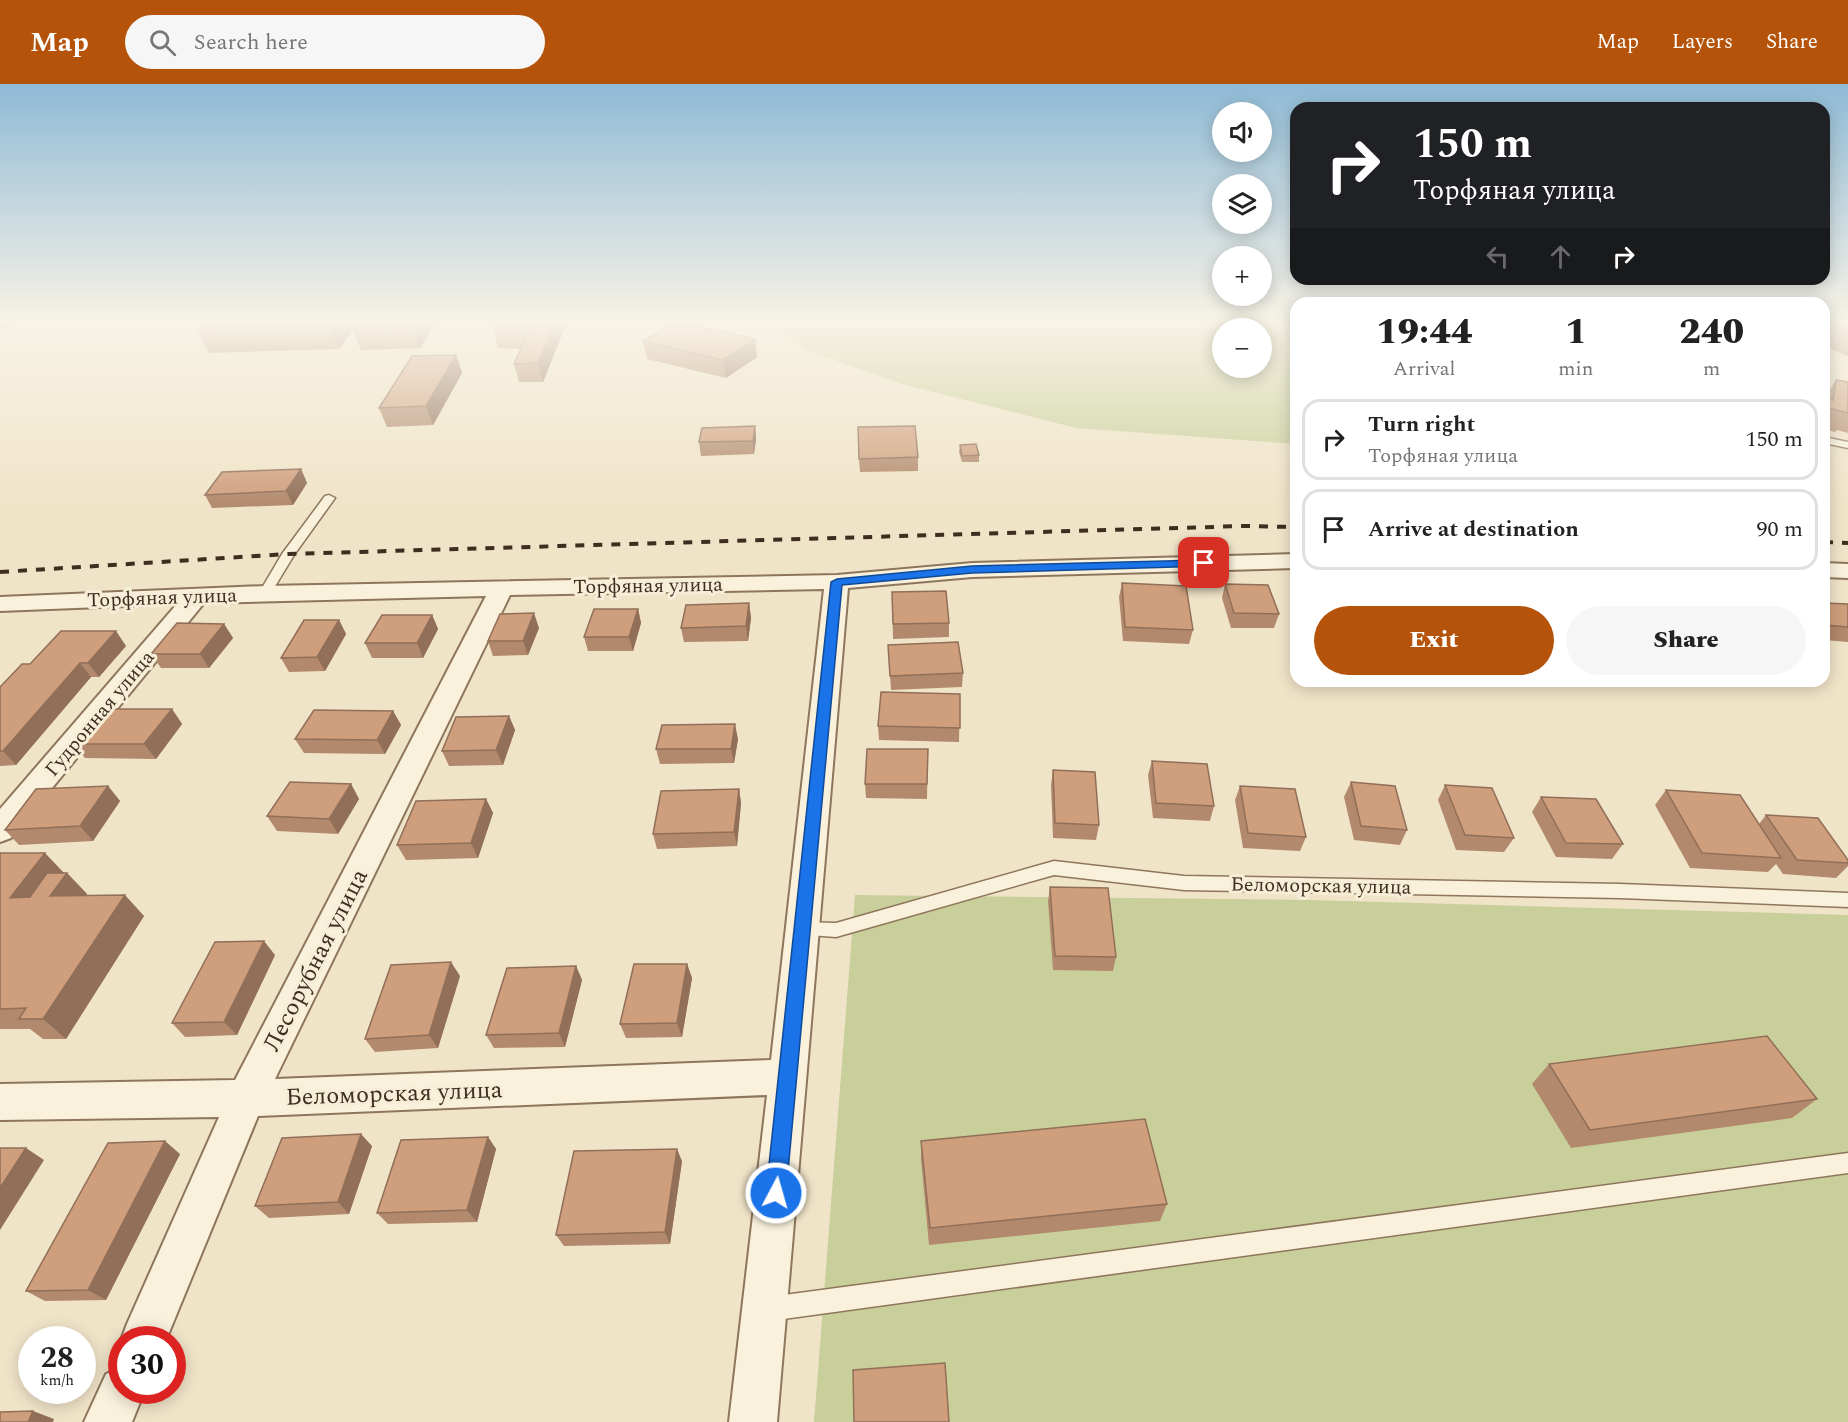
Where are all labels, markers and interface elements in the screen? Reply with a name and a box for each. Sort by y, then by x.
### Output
search box [125,15,545,69]
text: Map [30,21,89,64]
icon: search [146,26,179,59]
text: Search here [194,26,308,59]
text: Map [1597,26,1639,58]
text: Layers [1672,26,1733,58]
text: Share [1766,26,1818,58]
map controls [1212,102,1272,378]
button: sound [1212,102,1272,162]
text: 150 m [1413,113,1532,176]
icon: right [1314,126,1392,204]
text: Торфяная улица [1413,170,1615,212]
button: layers [1212,174,1272,234]
icon: left [1481,240,1514,273]
icon: ahead [1544,240,1577,273]
icon: right [1607,240,1640,273]
button: + [1212,246,1272,306]
text: 19:44 [1376,305,1472,360]
text: 1 [1565,305,1587,360]
text: 240 [1679,305,1744,360]
button: − [1212,318,1272,378]
text: Arrival [1393,354,1455,384]
text: min [1558,354,1593,384]
text: m [1703,354,1720,384]
text: Turn right [1368,408,1475,441]
icon: right [1317,423,1350,456]
text: 150 m [1746,423,1803,456]
text: Торфяная улица [1368,441,1518,471]
icon: arrive [1317,513,1350,546]
text: Arrive at destination [1368,513,1579,546]
text: 90 m [1757,513,1803,546]
pin [1178,537,1229,588]
icon: arrive [1187,546,1220,579]
street label: Торфяная улица [573,570,723,602]
street label: Торфяная улица [87,580,238,616]
button: Exit [1314,606,1554,675]
button: Share [1566,606,1806,675]
street label: Гудронная улица [38,644,162,784]
street label: Лесорубная улица [254,863,378,1058]
street label: Беломорская улица [1230,869,1412,903]
street label: Беломорская улица [285,1072,503,1116]
position arrow [744,1161,808,1225]
speed limit sign: 30 [108,1326,186,1404]
text: 28 [40,1335,74,1381]
text: km/h [40,1369,74,1392]

